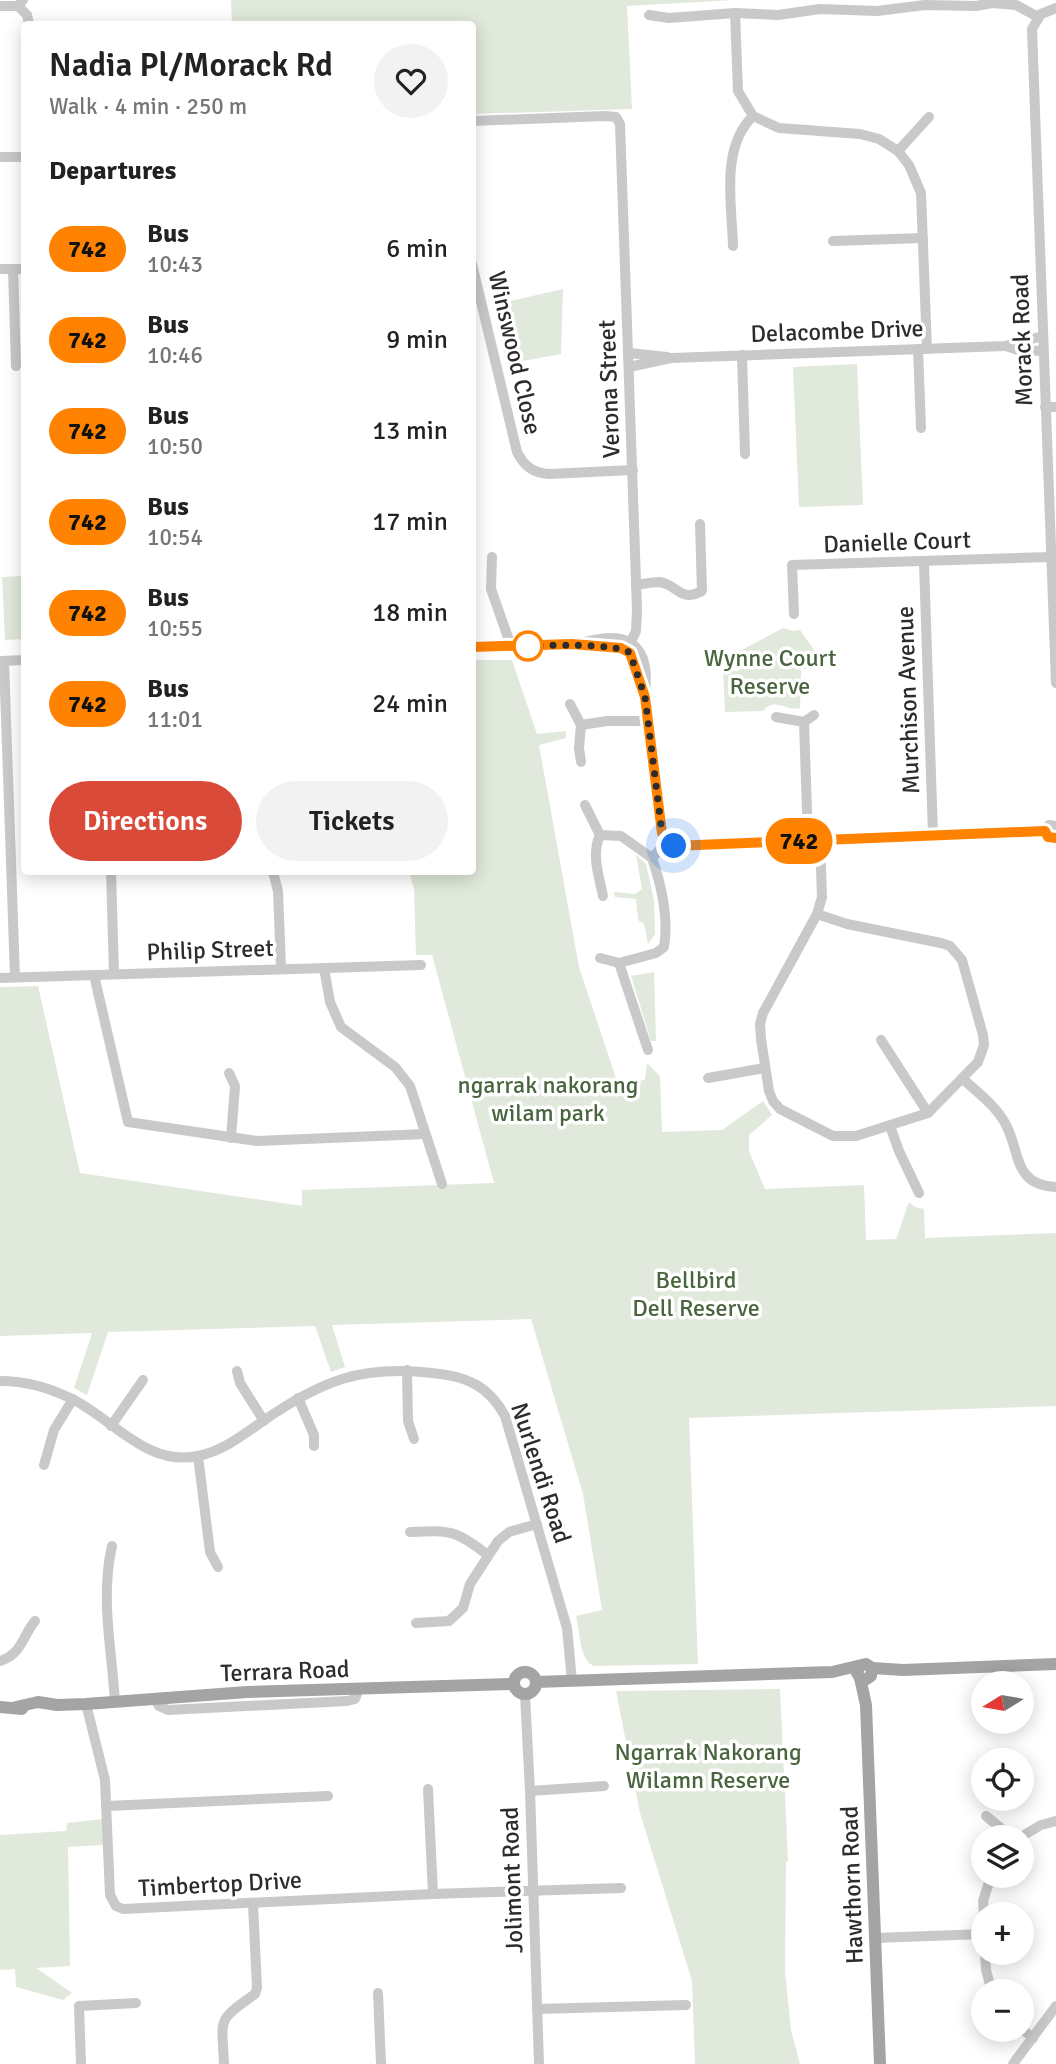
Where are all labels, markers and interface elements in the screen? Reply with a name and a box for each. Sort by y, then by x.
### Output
button: heart [374,44,448,118]
text: Nadia Pl/Morack Rd [49,45,333,86]
text: Walk · 4 min · 250 m [49,92,247,121]
text: Departures [49,155,176,187]
text: Bus [147,218,189,250]
text: 6 min [386,233,448,265]
text: 742 [68,234,107,264]
text: 10:43 [147,250,203,279]
street label: Winswood Close [482,268,548,438]
street label: Morack Road [1005,273,1039,407]
text: Bus [147,309,189,341]
street label: Delacombe Drive [750,313,924,349]
street label: Verona Street [592,319,626,459]
text: 9 min [386,324,448,356]
text: 742 [68,325,107,355]
text: 10:46 [147,341,203,370]
text: Bus [147,400,189,432]
text: 13 min [372,415,448,447]
text: 742 [68,416,107,446]
text: 10:50 [147,432,203,461]
text: Bus [147,491,189,523]
text: 17 min [372,506,448,538]
text: 742 [68,507,107,537]
text: 10:54 [147,523,203,552]
street label: Danielle Court [823,524,971,560]
text: Bus [147,582,189,614]
text: 18 min [372,597,448,629]
text: 742 [68,598,107,628]
street label: Murchison Avenue [890,605,926,795]
text: 10:55 [147,614,203,643]
unlabelled marker [513,631,543,661]
park label: Wynne Court Reserve [704,643,836,701]
text: Bus [147,673,189,705]
text: 24 min [372,688,448,720]
text: 742 [68,689,107,719]
text: 11:01 [147,705,203,734]
button: Directions [49,781,242,861]
button: Tickets [256,781,448,861]
line badge: 742 [759,818,839,864]
text: 742 [780,826,818,856]
your location [656,828,691,863]
street label: Philip Street [146,933,274,967]
park label: ngarrak nakorang wilam park [458,1070,638,1128]
park label: Bellbird Dell Reserve [632,1265,760,1323]
street label: Nurlendi Road [504,1399,578,1547]
street label: Terrara Road [220,1654,350,1688]
north arrow [971,1671,1034,1734]
map controls [971,1671,1034,2042]
park label: Ngarrak Nakorang Wilamn Reserve [614,1737,802,1795]
button: locate [971,1748,1034,1811]
street label: Hawthorn Road [834,1805,870,1965]
street label: Jolimont Road [494,1806,530,1954]
button: layers [971,1825,1034,1888]
street label: Timbertop Drive [137,1865,303,1903]
button: + [971,1902,1034,1965]
button: − [971,1979,1034,2042]

